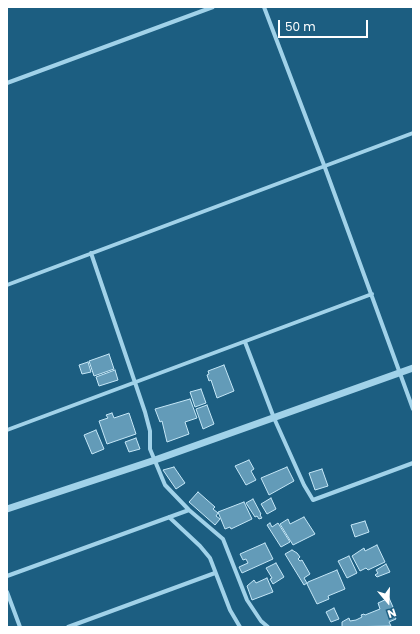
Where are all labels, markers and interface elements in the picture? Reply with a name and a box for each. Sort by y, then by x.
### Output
scale bar [280,12,370,38]
text: 50 m [285,18,316,35]
north arrow [368,582,408,622]
text: N [385,604,398,622]

